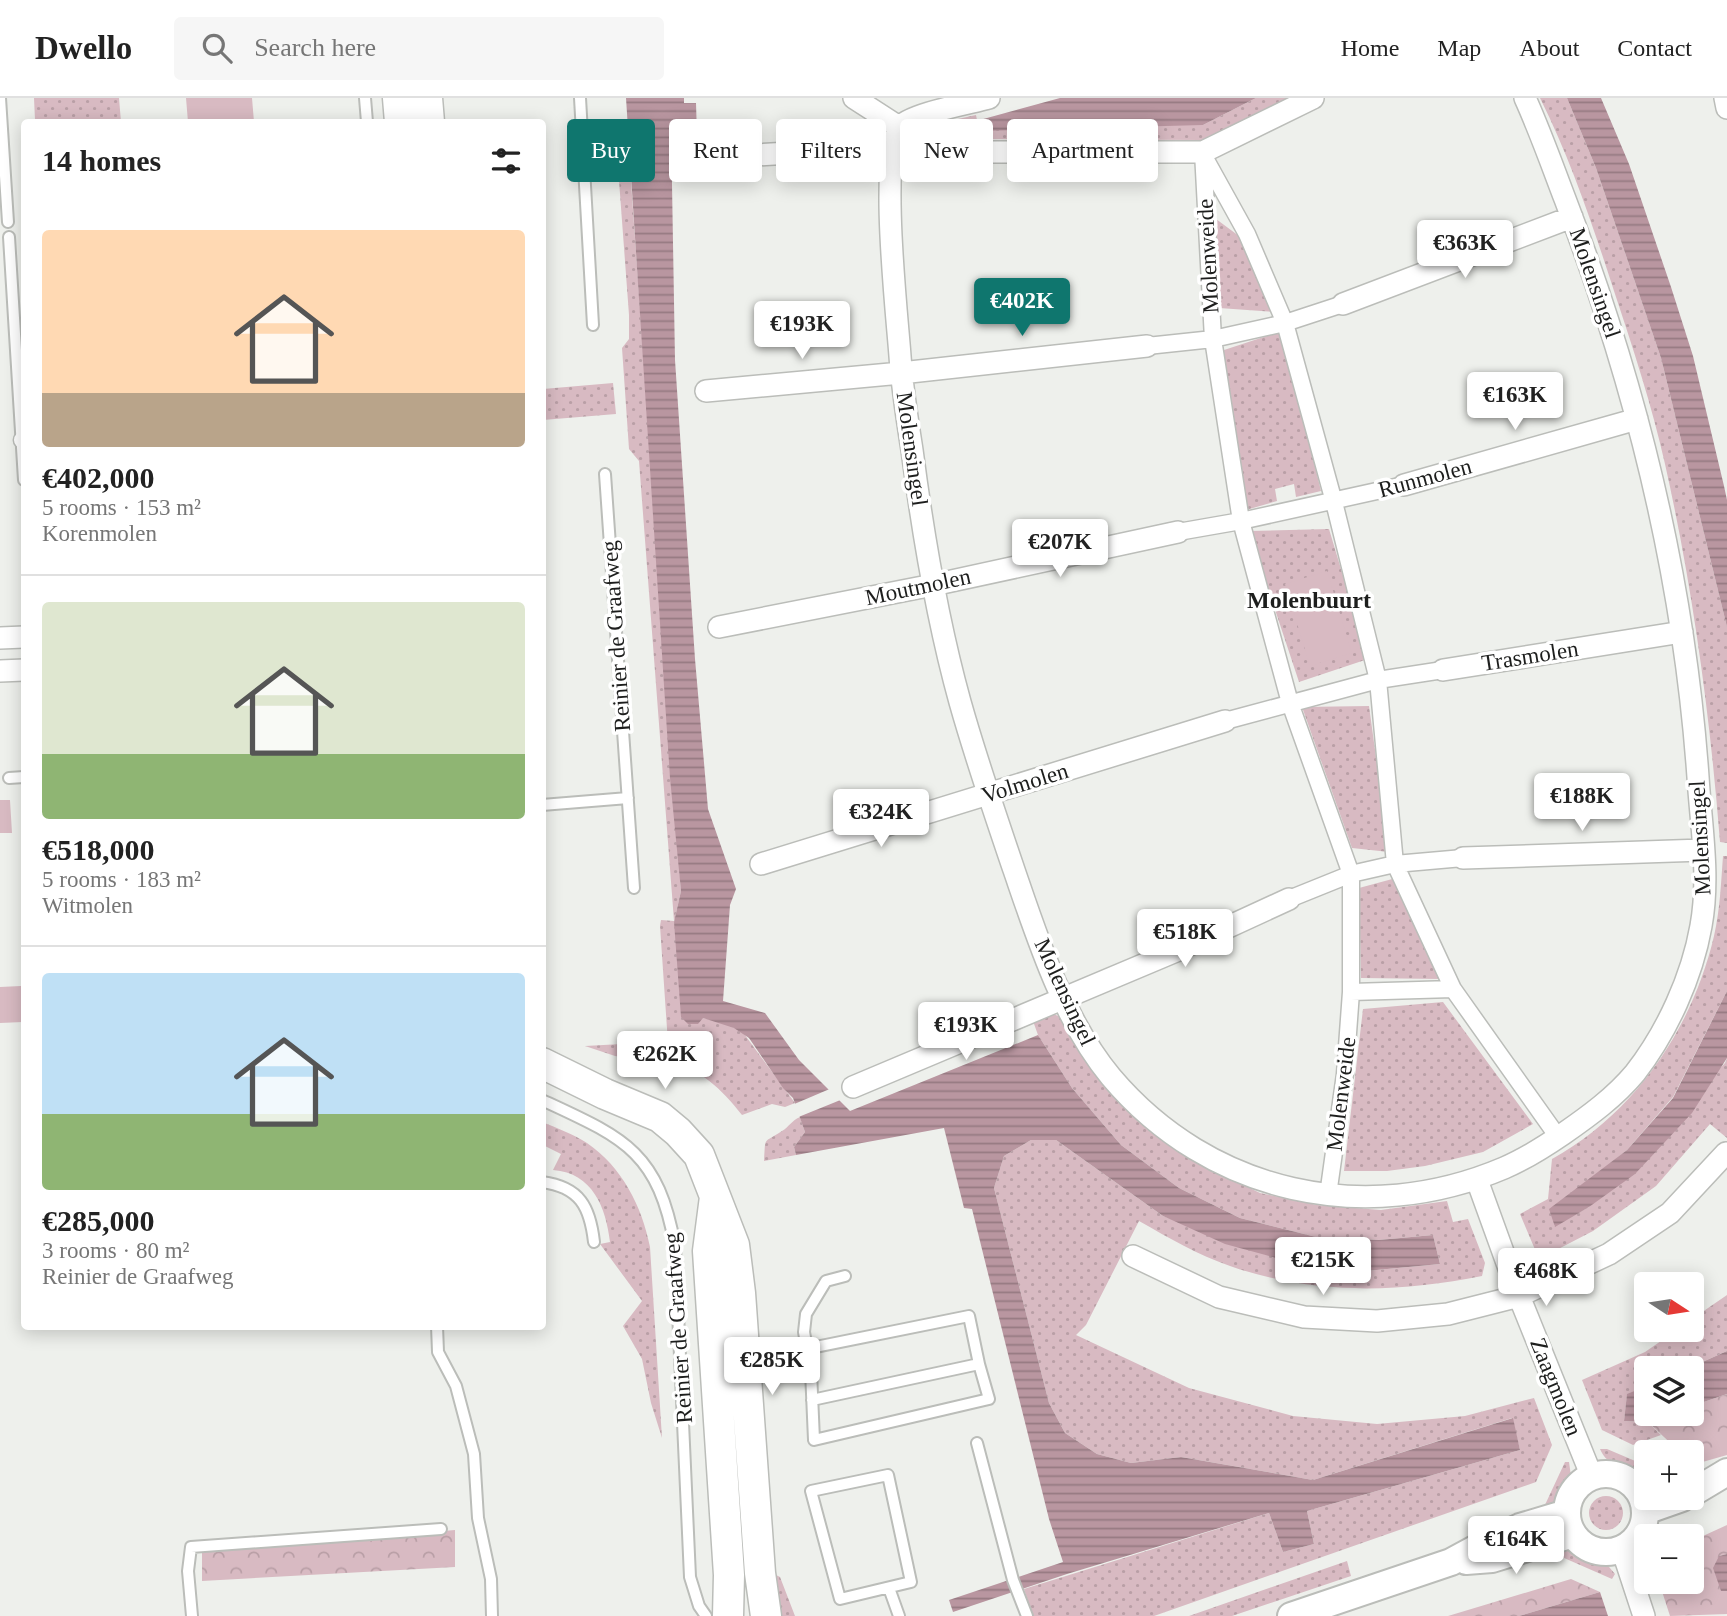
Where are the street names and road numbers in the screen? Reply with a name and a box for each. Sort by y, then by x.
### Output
street label: Molenweide [1193,198,1223,314]
street label: Molensingel [1564,225,1626,341]
street label: Molensingel [892,390,932,508]
street label: Runmolen [1375,453,1475,502]
street label: Reinier de Graafweg [597,539,635,732]
street label: Moutmolen [863,564,974,610]
street label: Trasmolen [1480,636,1581,676]
street label: Volmolen [979,758,1072,808]
street label: Molensingel [1685,780,1715,896]
street label: Molensingel [1029,935,1101,1049]
street label: Molenweide [1322,1035,1360,1153]
street label: Reinier de Graafweg [659,1231,697,1424]
street label: Zaagmolen [1525,1334,1587,1440]

